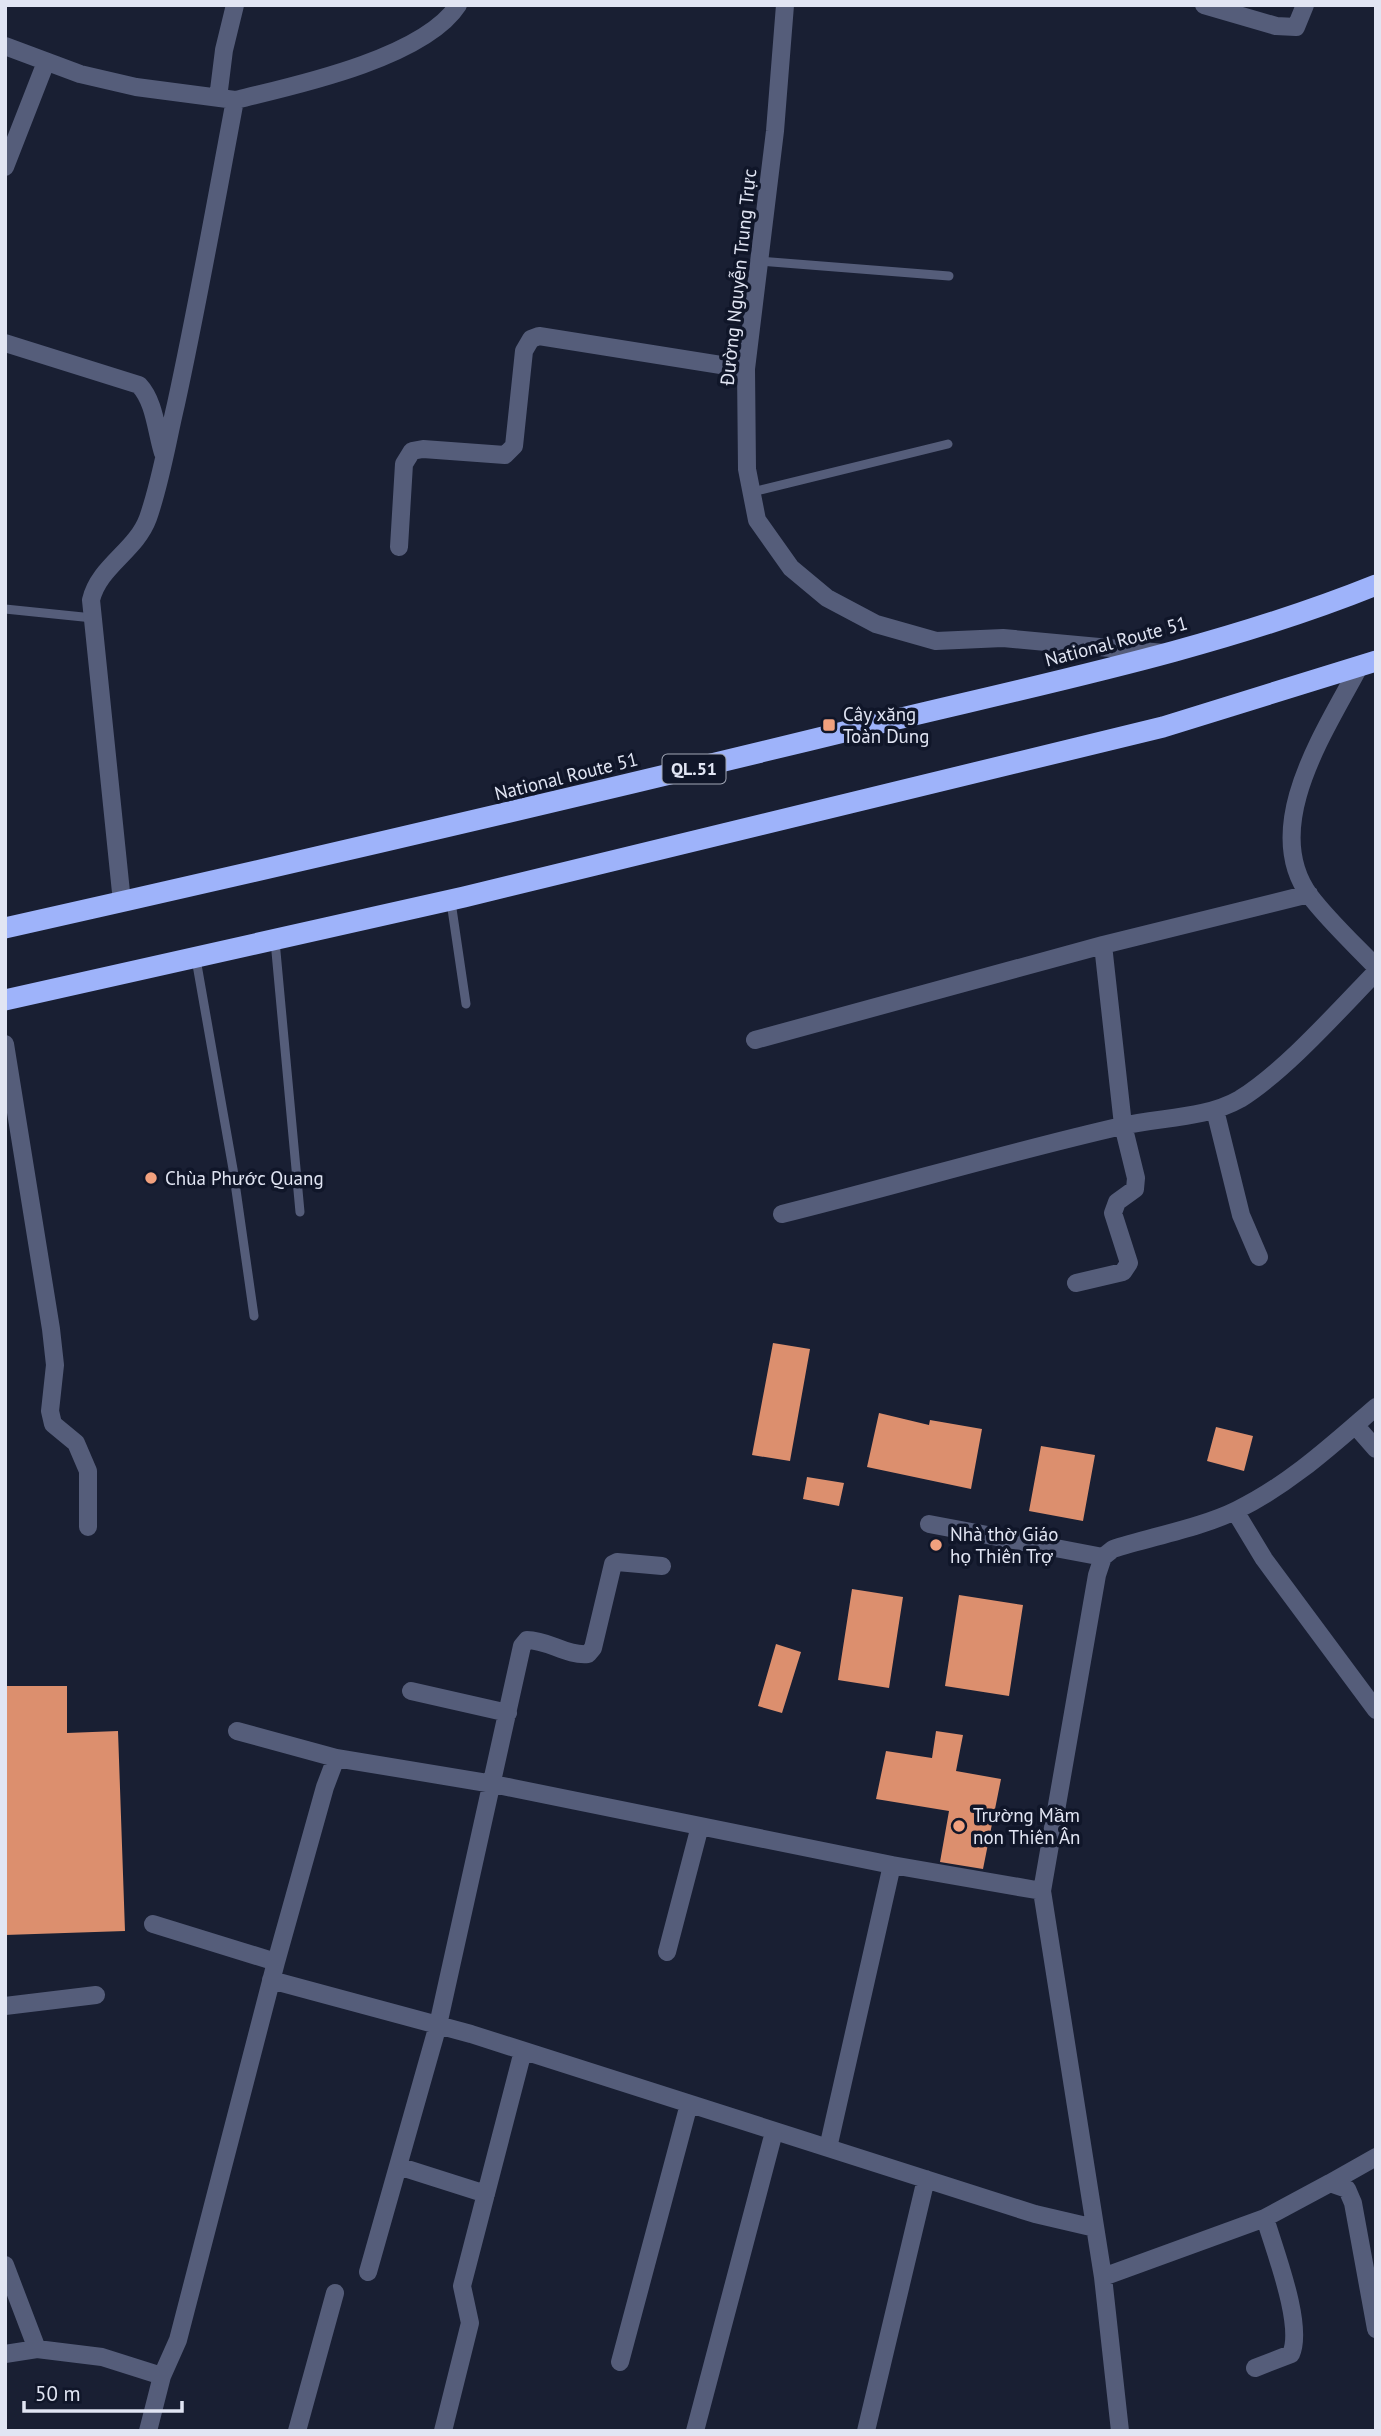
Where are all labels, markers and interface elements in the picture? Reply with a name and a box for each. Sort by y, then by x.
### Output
street label: Đường Nguyễn Trung Trực [715,168,761,387]
street label: National Route 51 [1042,610,1190,672]
place label: Cây xăng Toàn Dung [843,702,929,748]
marker: Cây xăng Toàn Dung [821,717,837,733]
street label: National Route 51 [492,747,640,805]
road number: QL.51 [662,754,726,784]
place label: Chùa Phước Quang [165,1166,324,1190]
marker: Chùa Phước Quang [143,1170,159,1186]
place label: Nhà thờ Giáo họ Thiên Trợ [950,1522,1058,1568]
marker: Nhà thờ Giáo họ Thiên Trợ [928,1537,944,1553]
place label: Trường Mầm non Thiên Ân [973,1803,1081,1849]
marker: Trường Mầm non Thiên Ân [951,1818,967,1834]
scale bar [24,2370,182,2414]
text: 50 m [35,2380,81,2407]

